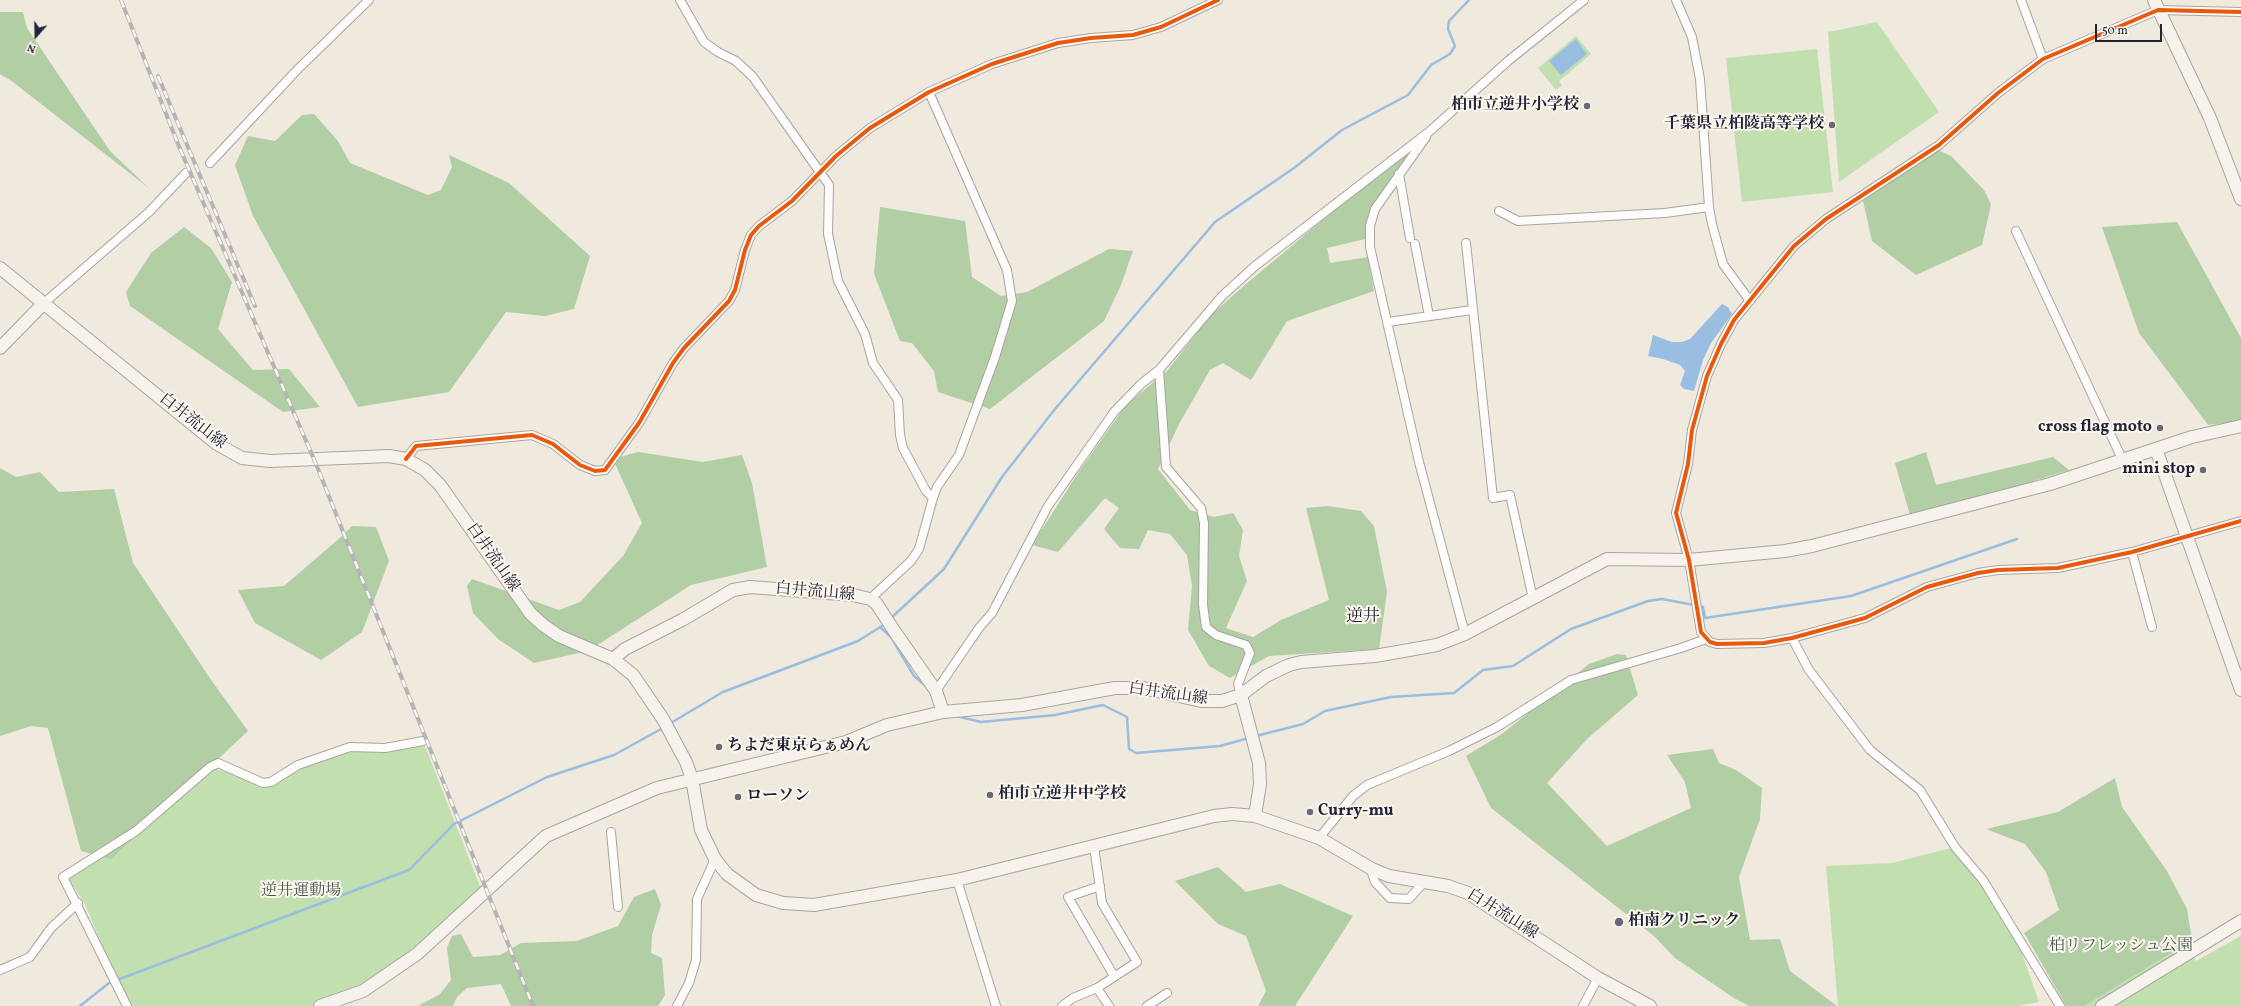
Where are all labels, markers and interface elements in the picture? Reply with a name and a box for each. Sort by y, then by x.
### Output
north arrow [16,16,56,56]
scale bar [2097,16,2164,42]
text: 50 m [2102,23,2128,39]
text: N [25,39,38,56]
place label: 柏市立逆井小学校 [1451,96,1579,116]
marker: 柏市立逆井小学校 [1582,101,1592,111]
place label: 千葉県立柏陵高等学校 [1664,115,1824,135]
marker: 千葉県立柏陵高等学校 [1827,120,1837,130]
street label: 白井流山線 [155,390,229,454]
place label: cross flag moto [2038,418,2152,438]
marker: cross flag moto [2155,423,2165,433]
place label: mini stop [2122,460,2195,480]
marker: mini stop [2198,465,2208,475]
street label: 白井流山線 [461,520,523,596]
street label: 白井流山線 [774,580,856,606]
district label: 逆井 [1346,608,1380,628]
street label: 白井流山線 [1127,680,1209,710]
place label: ちよだ東京らぁめん [727,737,871,757]
marker: ちよだ東京らぁめん [714,742,724,752]
place label: 柏市立逆井中学校 [998,785,1126,805]
place label: ローソン [746,787,810,807]
marker: 柏市立逆井中学校 [985,790,995,800]
marker: ローソン [733,792,743,802]
place label: Curry-mu [1318,802,1393,822]
marker: Curry-mu [1305,807,1315,817]
park label: 逆井運動場 [261,882,341,902]
street label: 白井流山線 [1463,886,1541,944]
place label: 柏南クリニック [1628,912,1740,932]
marker: 柏南クリニック [1613,916,1625,928]
park label: 柏リフレッシュ公園 [2049,937,2193,957]

